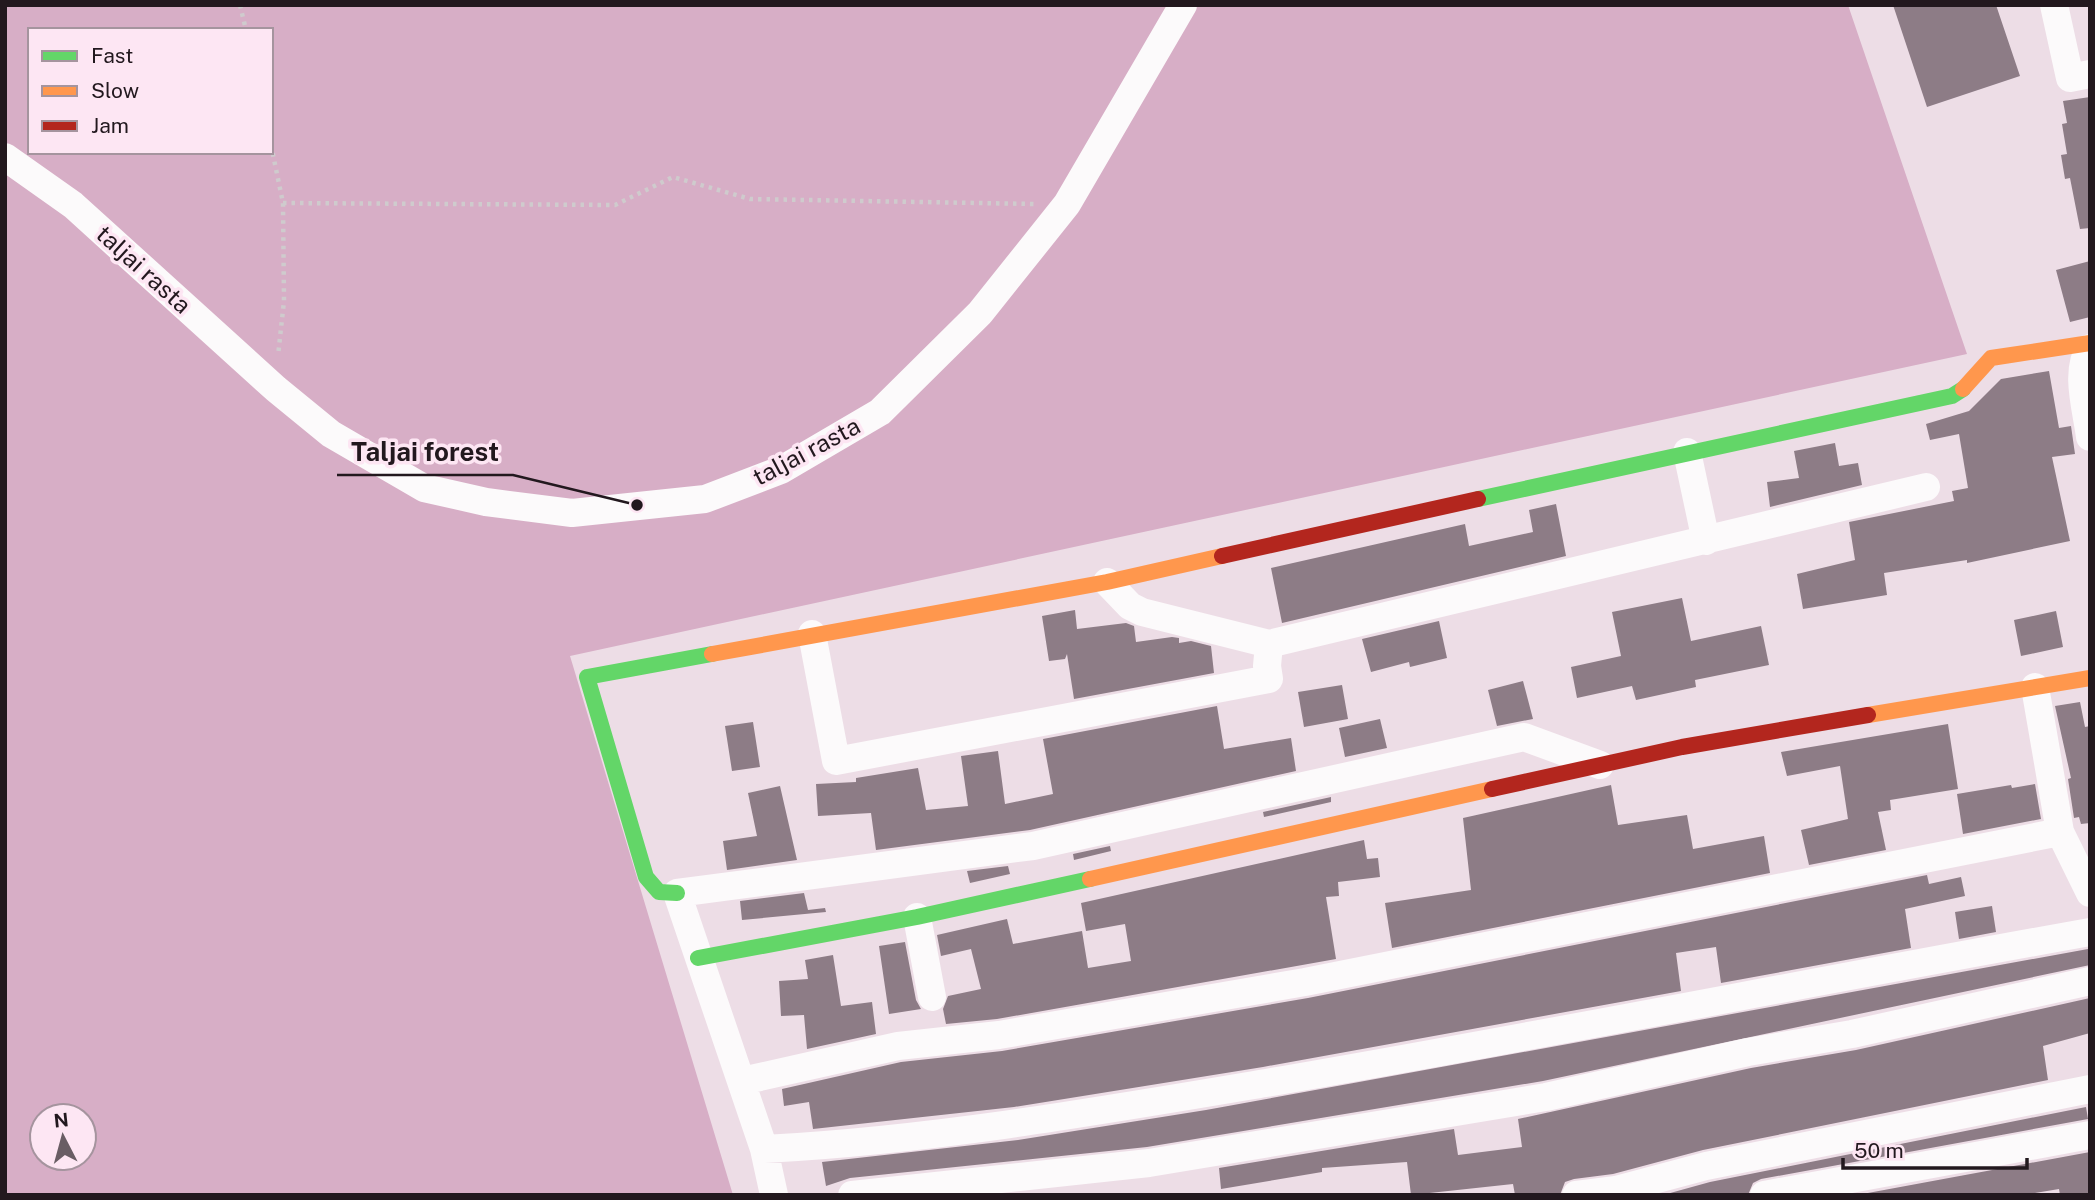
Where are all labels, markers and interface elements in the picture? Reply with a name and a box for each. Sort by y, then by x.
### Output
legend [28,28,273,154]
text: Fast [91,43,133,68]
text: Slow [91,78,139,103]
text: Jam [91,113,129,138]
street label: taljai rasta [91,219,197,319]
street label: taljai rasta [747,411,865,491]
callout: Taljai forest [337,428,513,475]
text: Taljai forest [351,436,499,467]
north arrow [28,1102,98,1172]
text: N [53,1108,70,1132]
scale bar [1843,1126,2027,1170]
text: 50 m [1854,1138,1904,1163]

